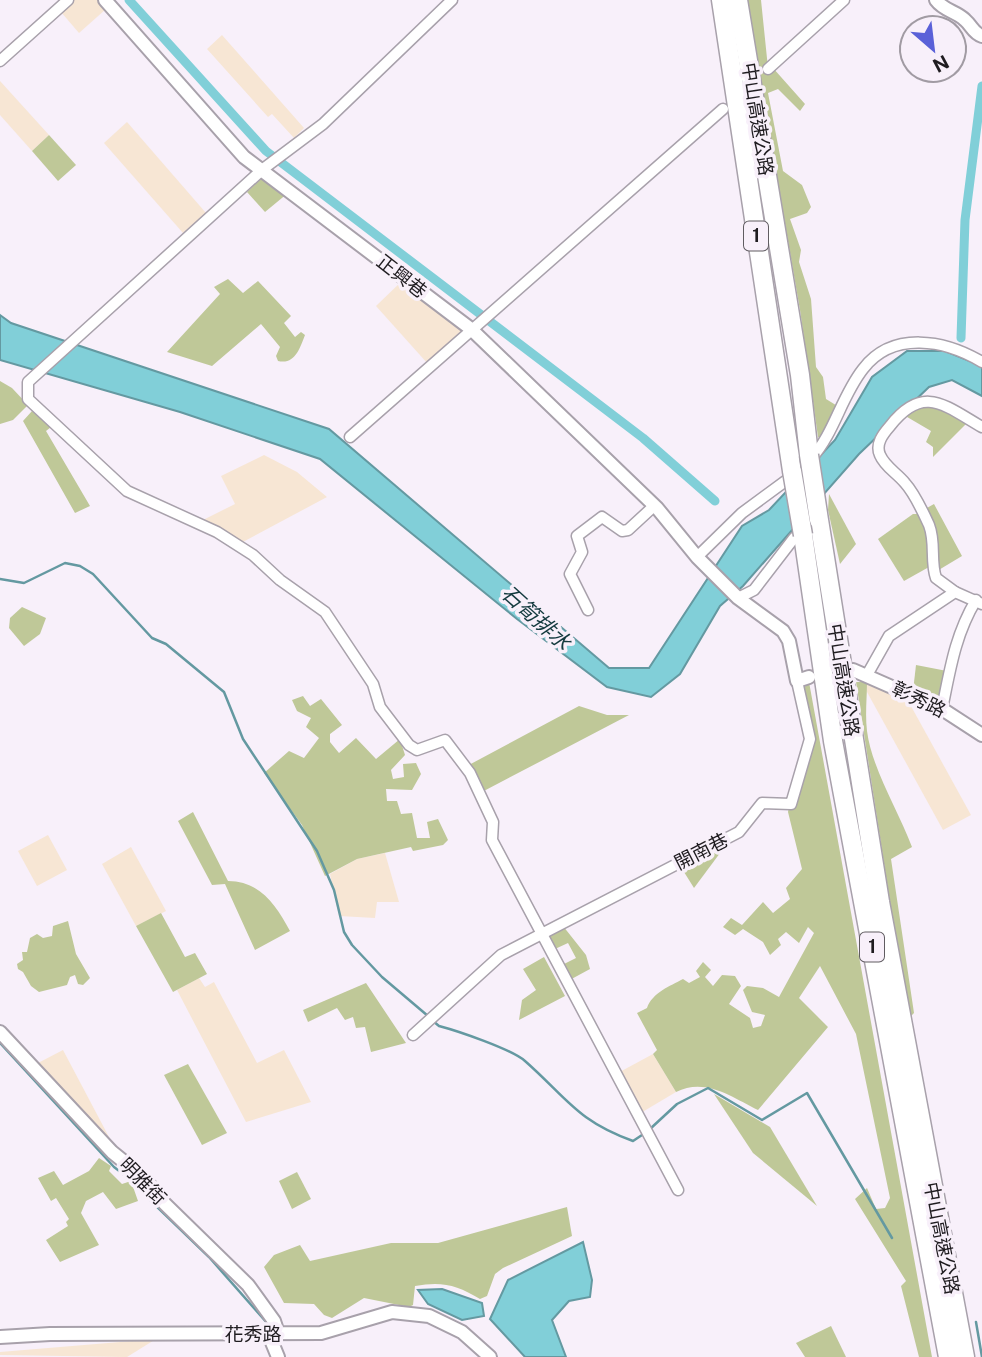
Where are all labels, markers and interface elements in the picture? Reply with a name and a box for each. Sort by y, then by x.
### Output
north arrow [898,14,968,84]
text: N [929,51,953,77]
street label: 中山高速公路 [738,61,778,177]
road number: 1 [744,222,768,250]
street label: 正興巷 [373,250,431,302]
water label: 石筍排水 [497,580,577,656]
street label: 中山高速公路 [824,622,864,738]
street label: 彰秀路 [889,677,949,721]
street label: 開南巷 [671,828,731,874]
road number: 1 [860,932,884,962]
street label: 明雅街 [115,1153,171,1209]
street label: 中山高速公路 [920,1180,964,1296]
street label: 花秀路 [224,1323,282,1345]

